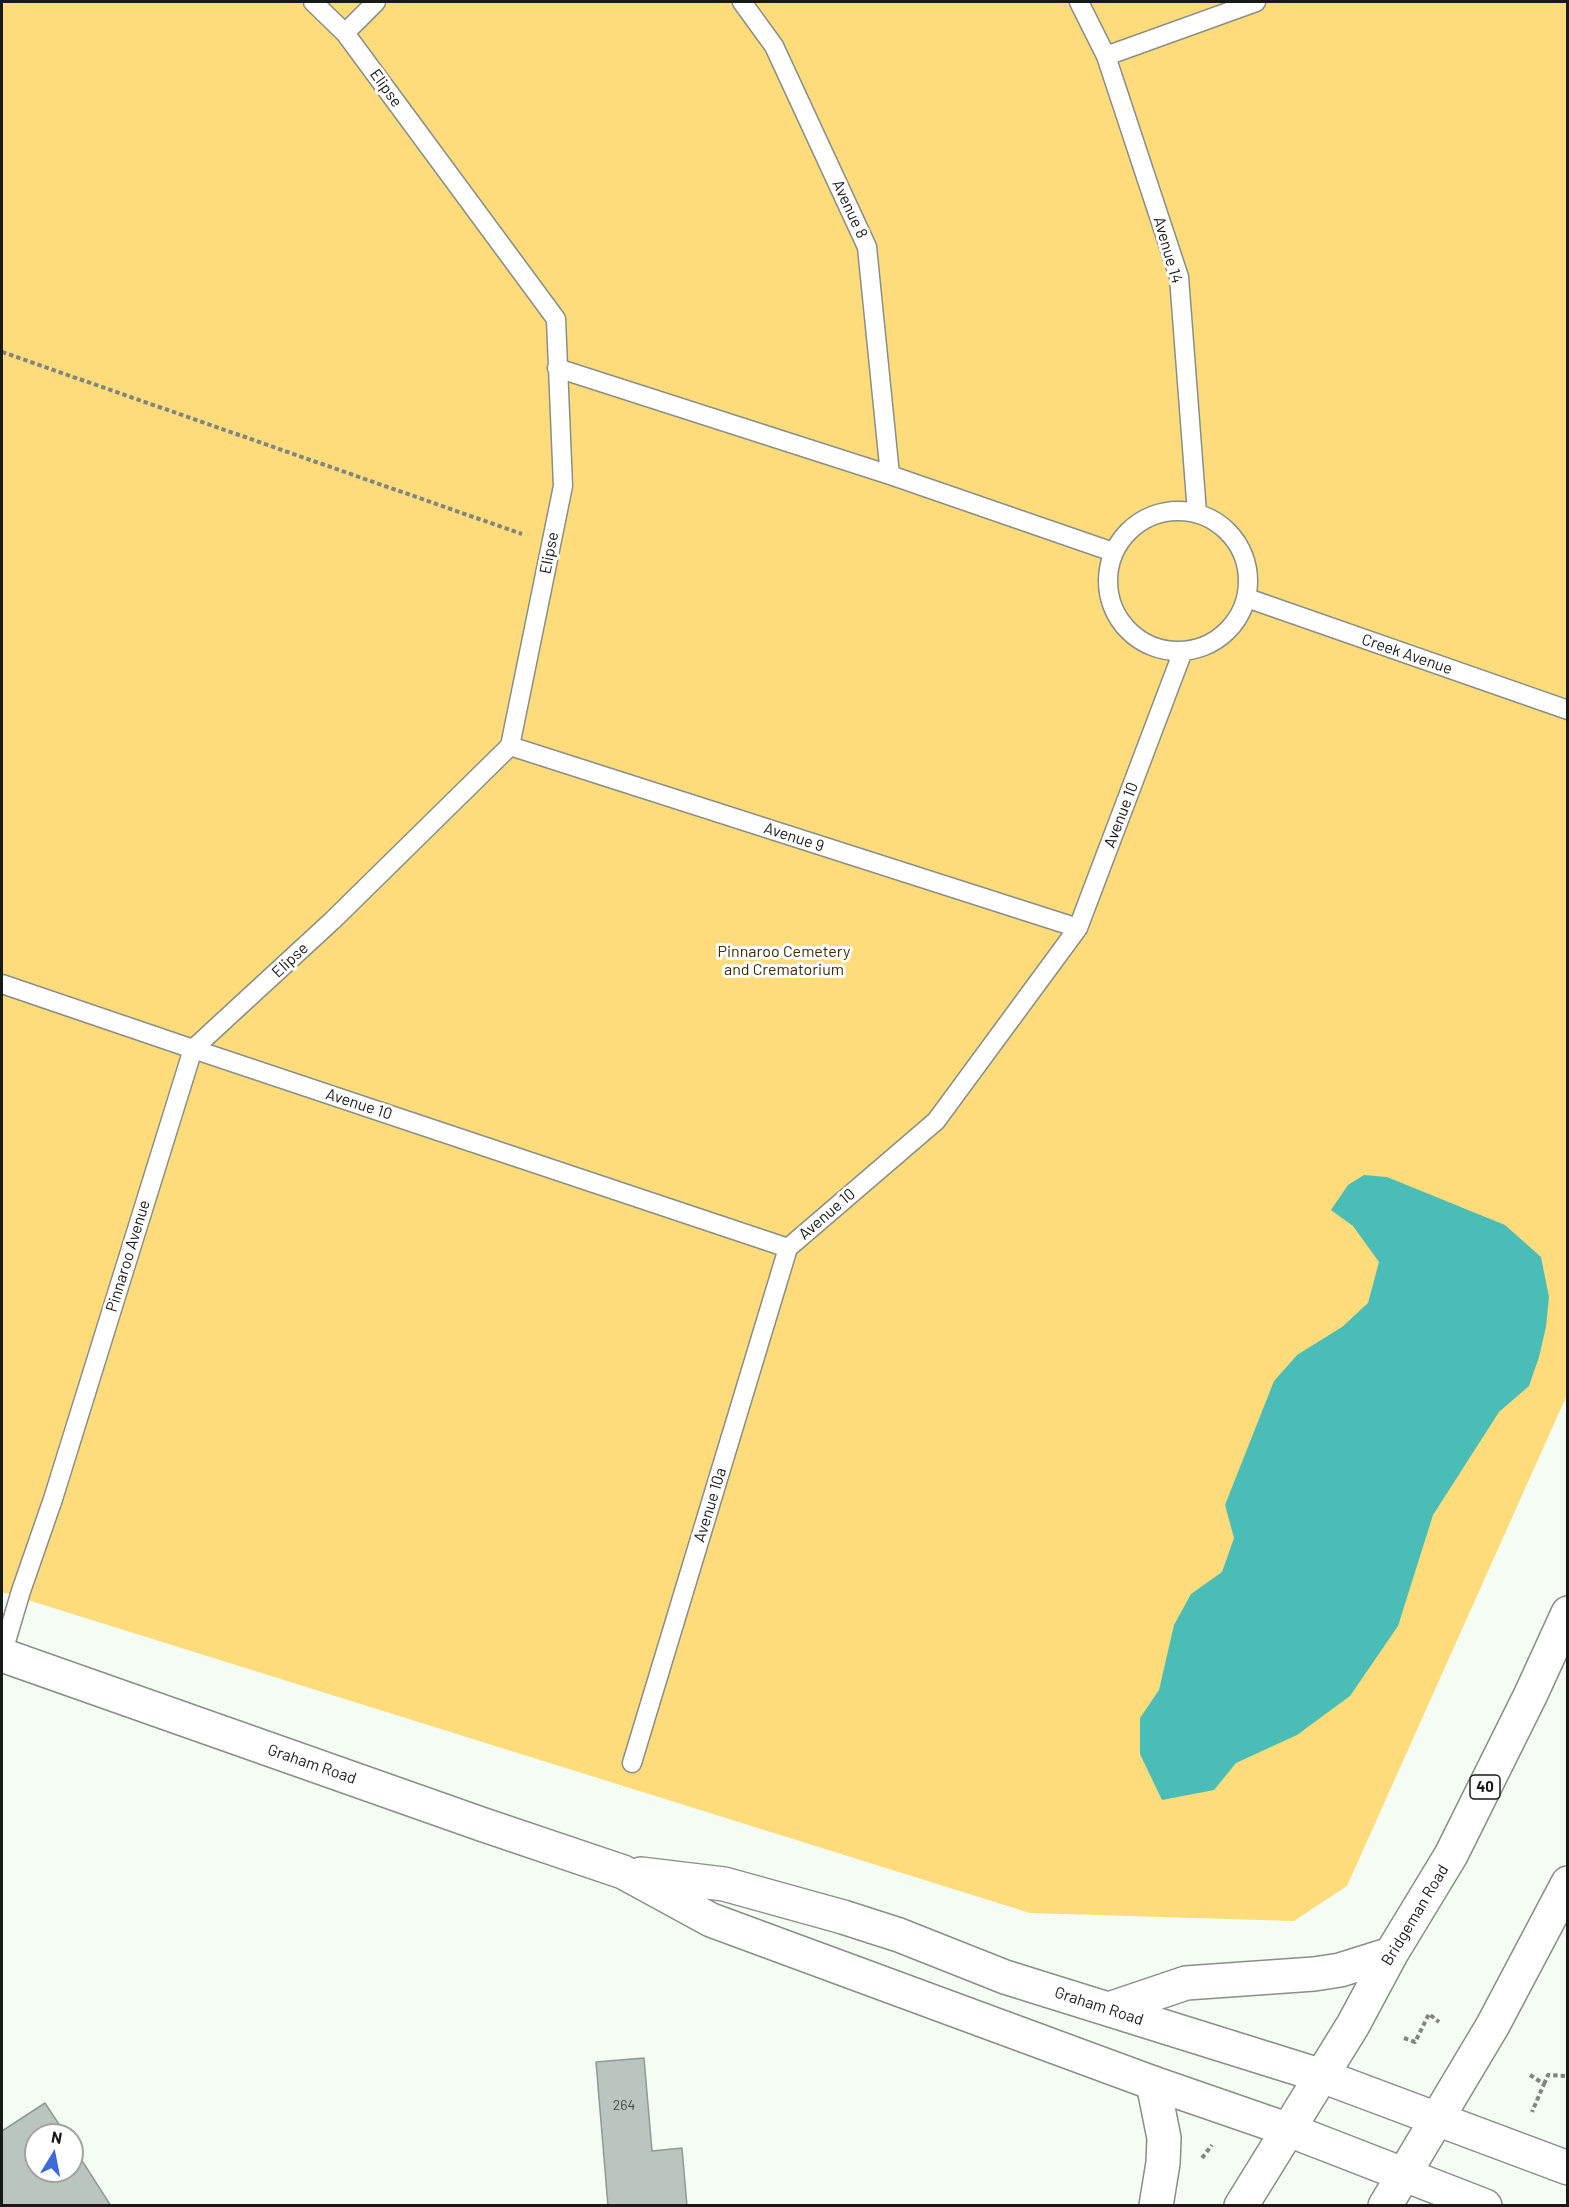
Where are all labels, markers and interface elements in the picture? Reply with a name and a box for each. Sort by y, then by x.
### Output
street label: Elipse [366,65,406,111]
street label: Avenue 8 [828,177,872,241]
street label: Avenue 14 [1149,214,1187,286]
street label: Elipse [536,530,562,576]
street label: Creek Avenue [1359,630,1455,678]
street label: Avenue 10 [1100,779,1142,851]
street label: Avenue 9 [761,818,827,856]
street label: Elipse [268,938,312,982]
park label: Pinnaroo Cemetery and Crematorium [718,942,850,980]
street label: Avenue 10 [323,1084,395,1124]
street label: Avenue 10 [795,1184,859,1244]
street label: Pinnaroo Avenue [102,1198,154,1314]
street label: Avenue 10a [690,1465,730,1545]
street label: Graham Road [265,1740,359,1788]
road number: 40 [1470,1775,1500,1799]
street label: Bridgeman Road [1377,1861,1453,1969]
street label: Graham Road [1052,1983,1146,2029]
house number: 264 [613,2097,635,2113]
north arrow [24,2123,84,2183]
text: N [50,2126,64,2147]

